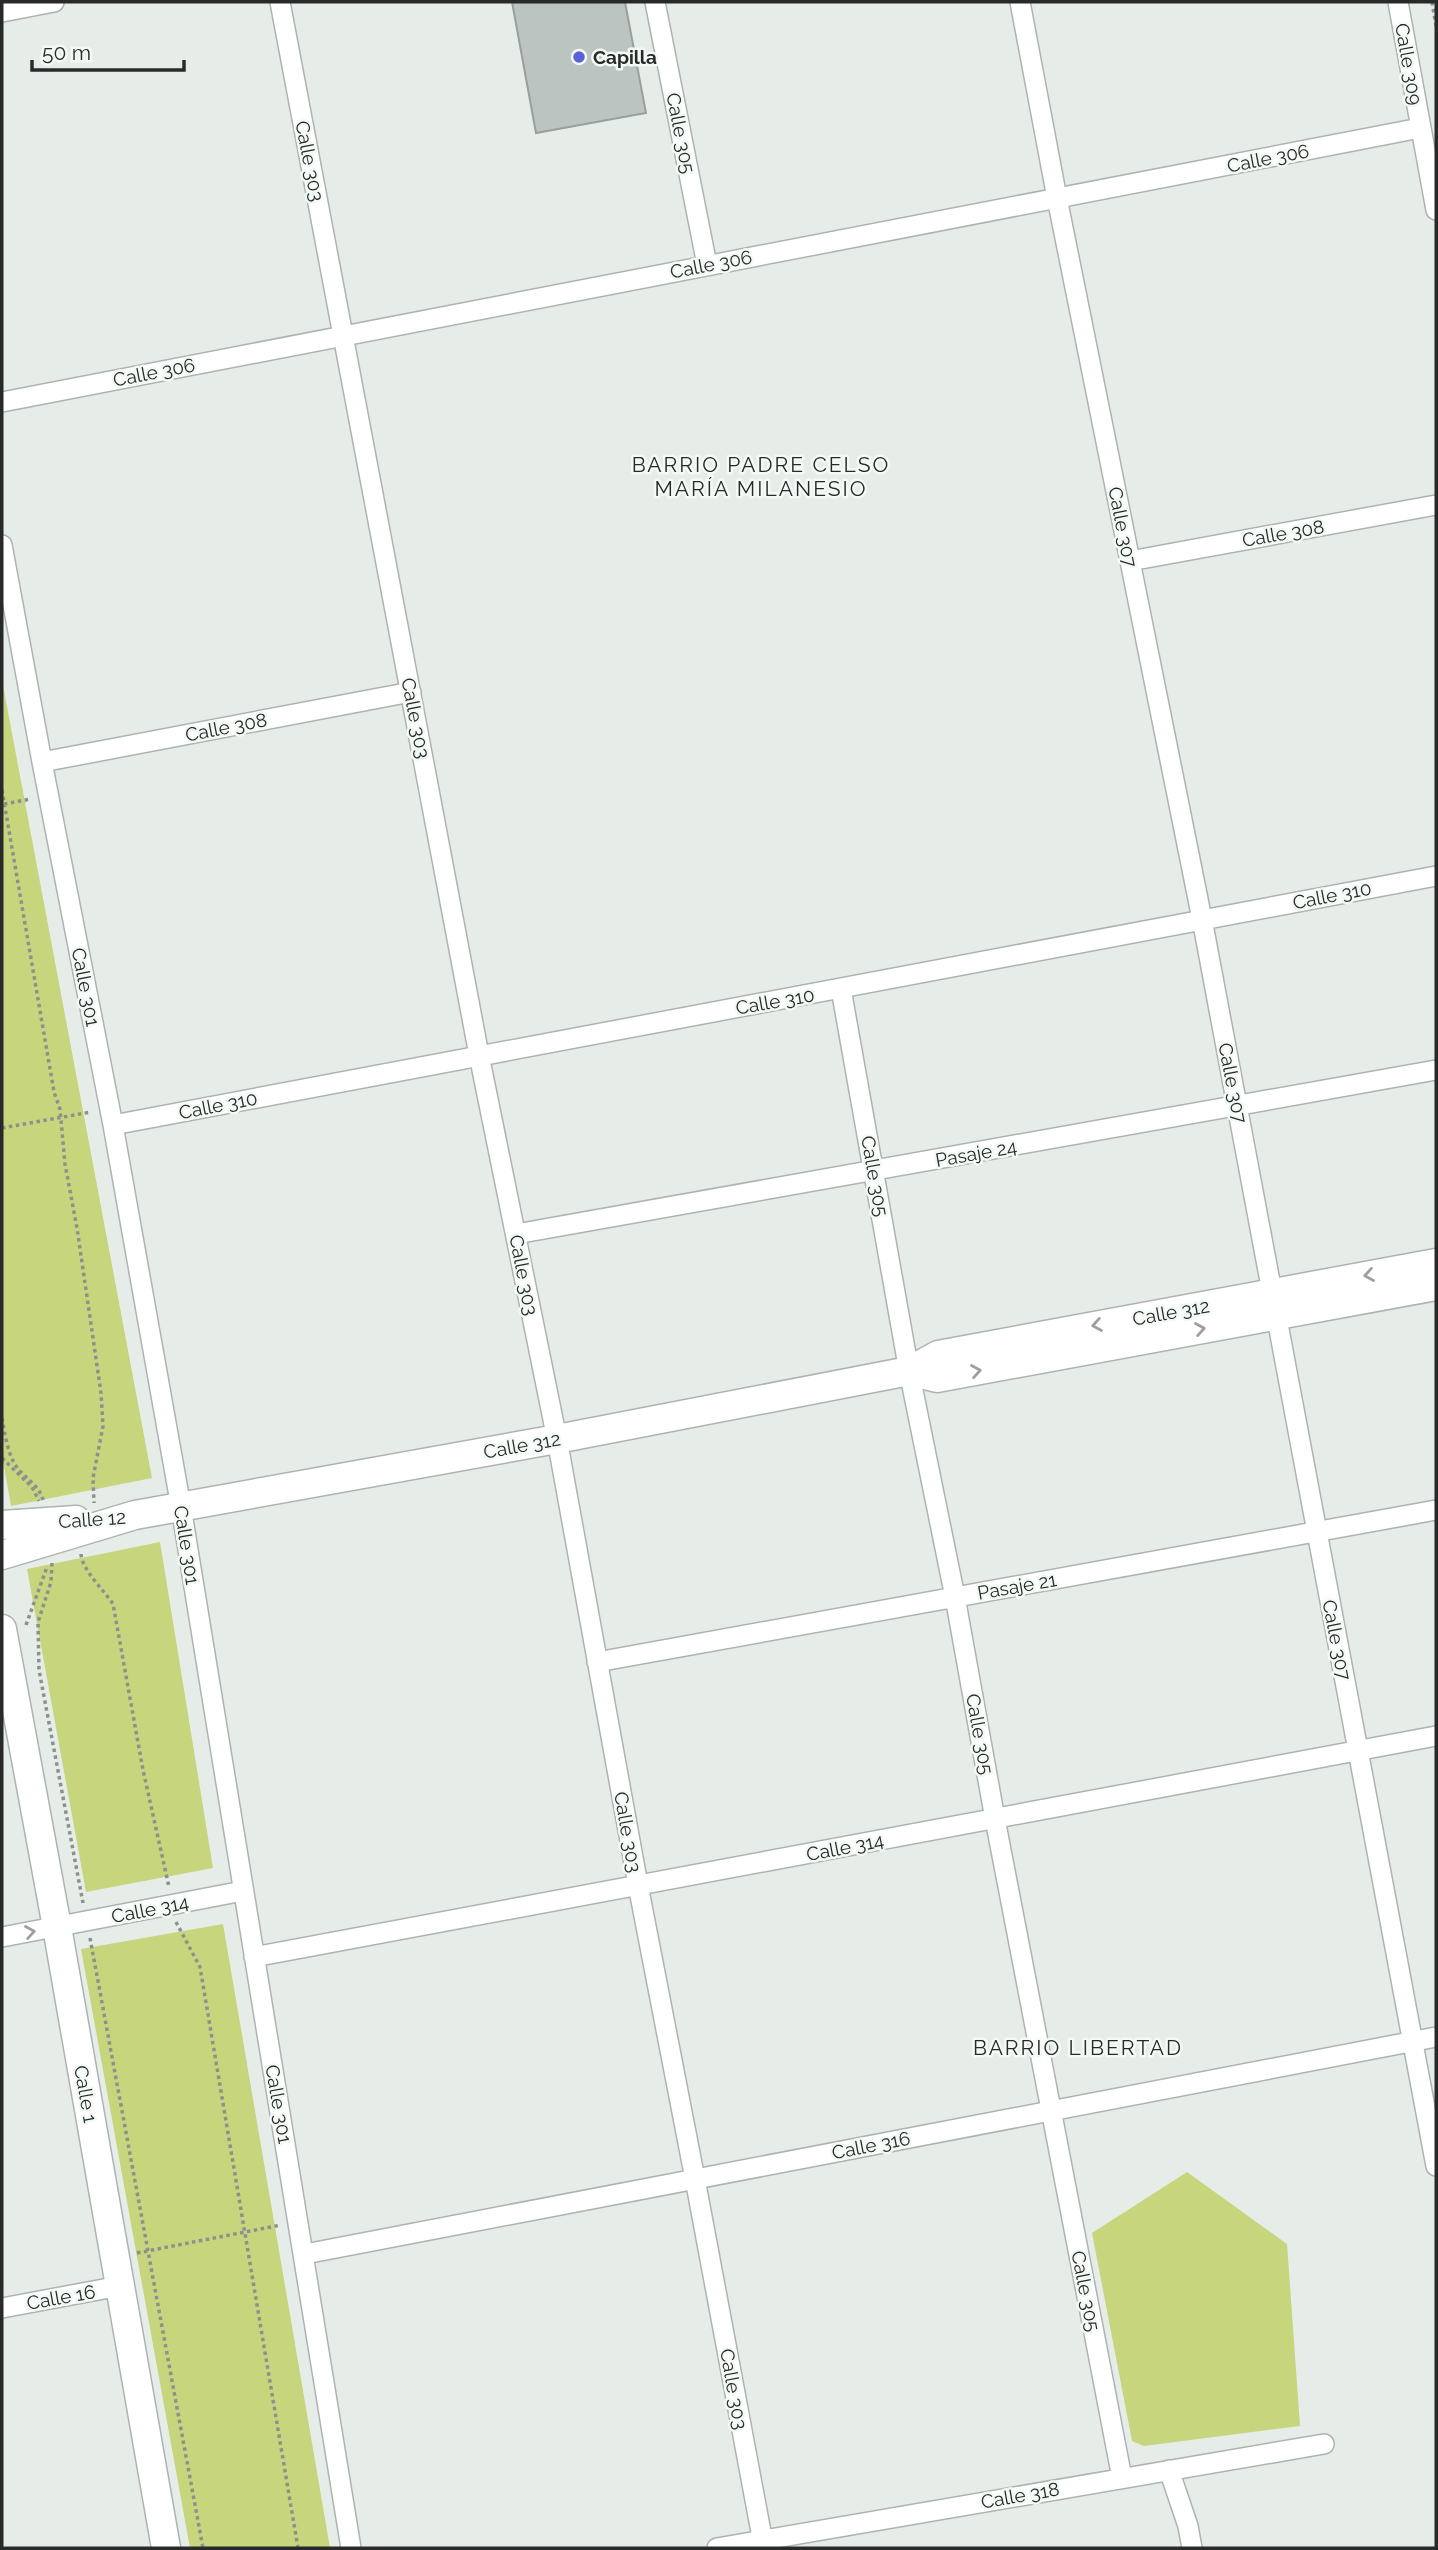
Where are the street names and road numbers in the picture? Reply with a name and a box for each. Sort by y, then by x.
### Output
street label: Calle 309 [1391,21,1427,107]
street label: Calle 305 [662,91,700,175]
street label: Calle 303 [291,119,329,203]
street label: Calle 306 [1225,139,1311,177]
street label: Calle 306 [668,245,754,283]
street label: Calle 306 [111,353,197,391]
street label: Calle 307 [1104,485,1142,569]
street label: Calle 308 [1240,515,1326,551]
street label: Calle 303 [397,676,435,760]
street label: Calle 308 [183,708,269,746]
street label: Calle 310 [1291,877,1373,913]
street label: Calle 301 [68,946,104,1028]
street label: Calle 310 [734,983,816,1019]
street label: Calle 307 [1214,1041,1252,1125]
street label: Calle 310 [177,1087,259,1123]
street label: Calle 305 [857,1134,893,1218]
street label: Pasaje 24 [934,1135,1018,1171]
street label: Calle 303 [505,1233,543,1317]
street label: Calle 312 [1131,1294,1211,1330]
street label: Calle 312 [482,1427,562,1463]
street label: Calle 301 [170,1504,204,1586]
street label: Calle 12 [57,1506,127,1532]
street label: Pasaje 21 [976,1568,1058,1604]
street label: Calle 307 [1318,1598,1356,1682]
street label: Calle 305 [962,1692,998,1776]
street label: Calle 303 [610,1790,646,1874]
street label: Calle 314 [804,1829,886,1865]
street label: Calle 314 [109,1891,191,1927]
street label: Calle 301 [261,2063,297,2145]
street label: Calle 1 [70,2064,102,2124]
street label: Calle 316 [830,2127,912,2163]
street label: Calle 305 [1067,2249,1105,2333]
street label: Calle 16 [25,2280,97,2314]
street label: Calle 303 [716,2347,752,2431]
street label: Calle 318 [979,2477,1061,2513]

